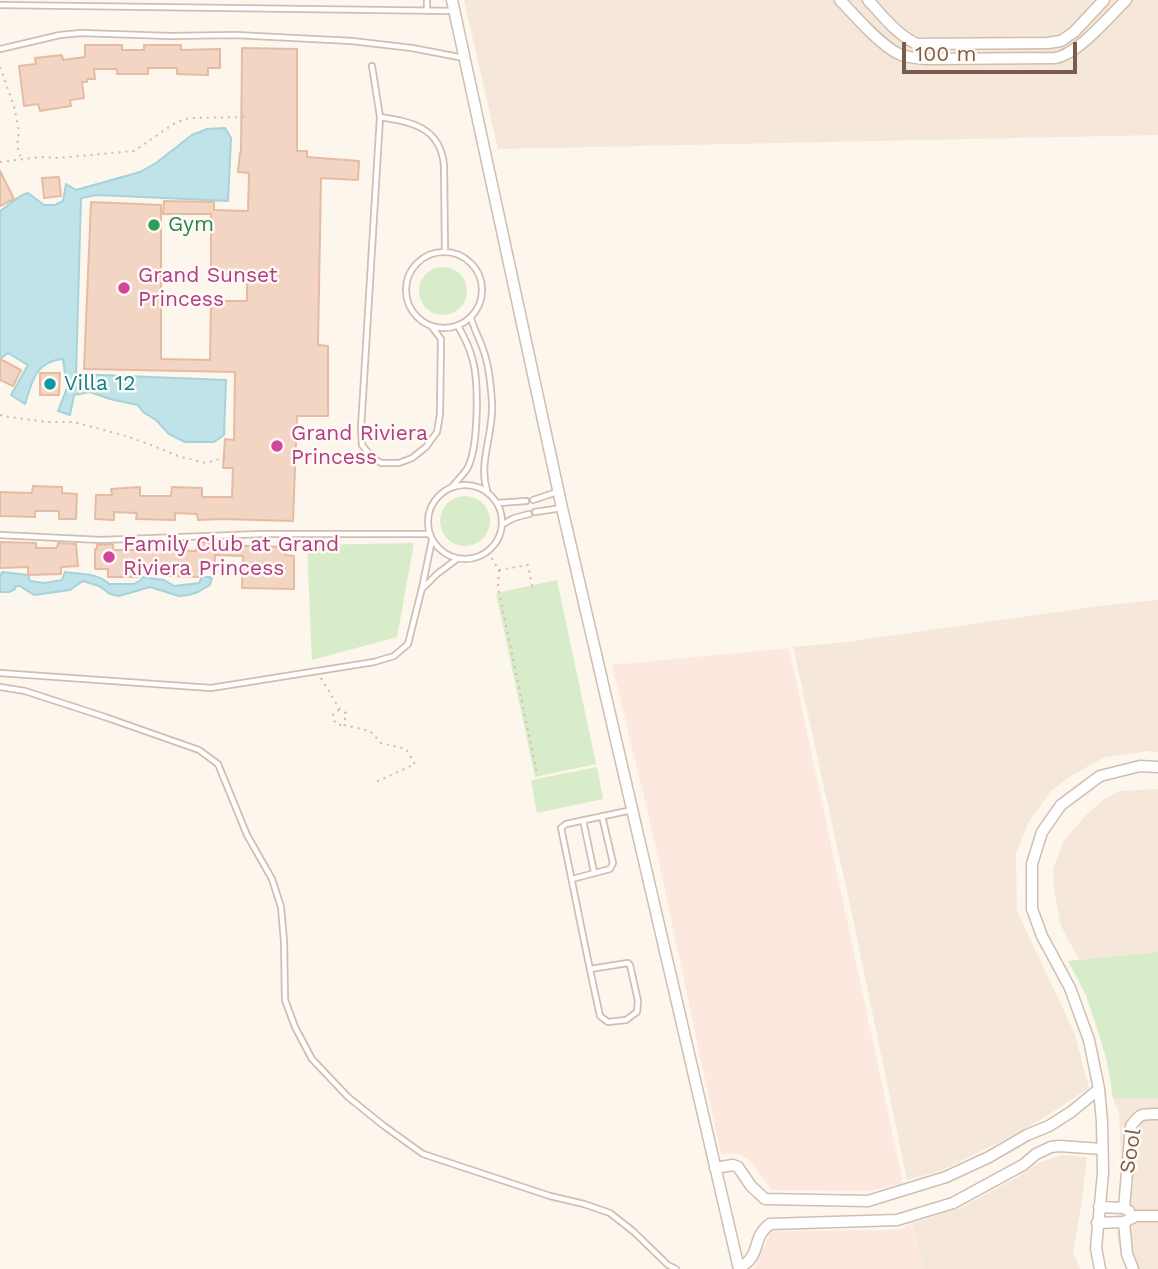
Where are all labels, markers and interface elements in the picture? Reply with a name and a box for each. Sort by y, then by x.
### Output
scale bar [906,28,1081,72]
text: 100 m [915,41,977,66]
place label: Gym [168,212,214,238]
marker: Gym [146,217,162,233]
place label: Grand Sunset Princess [138,263,278,313]
marker: Grand Sunset Princess [116,280,132,296]
place label: Villa 12 [64,371,136,397]
marker: Villa 12 [42,376,58,392]
place label: Grand Riviera Princess [291,421,428,471]
marker: Grand Riviera Princess [269,438,285,454]
place label: Family Club at Grand Riviera Princess [123,532,339,582]
marker: Family Club at Grand Riviera Princess [101,549,117,565]
street label: Sool [1115,1127,1147,1175]

